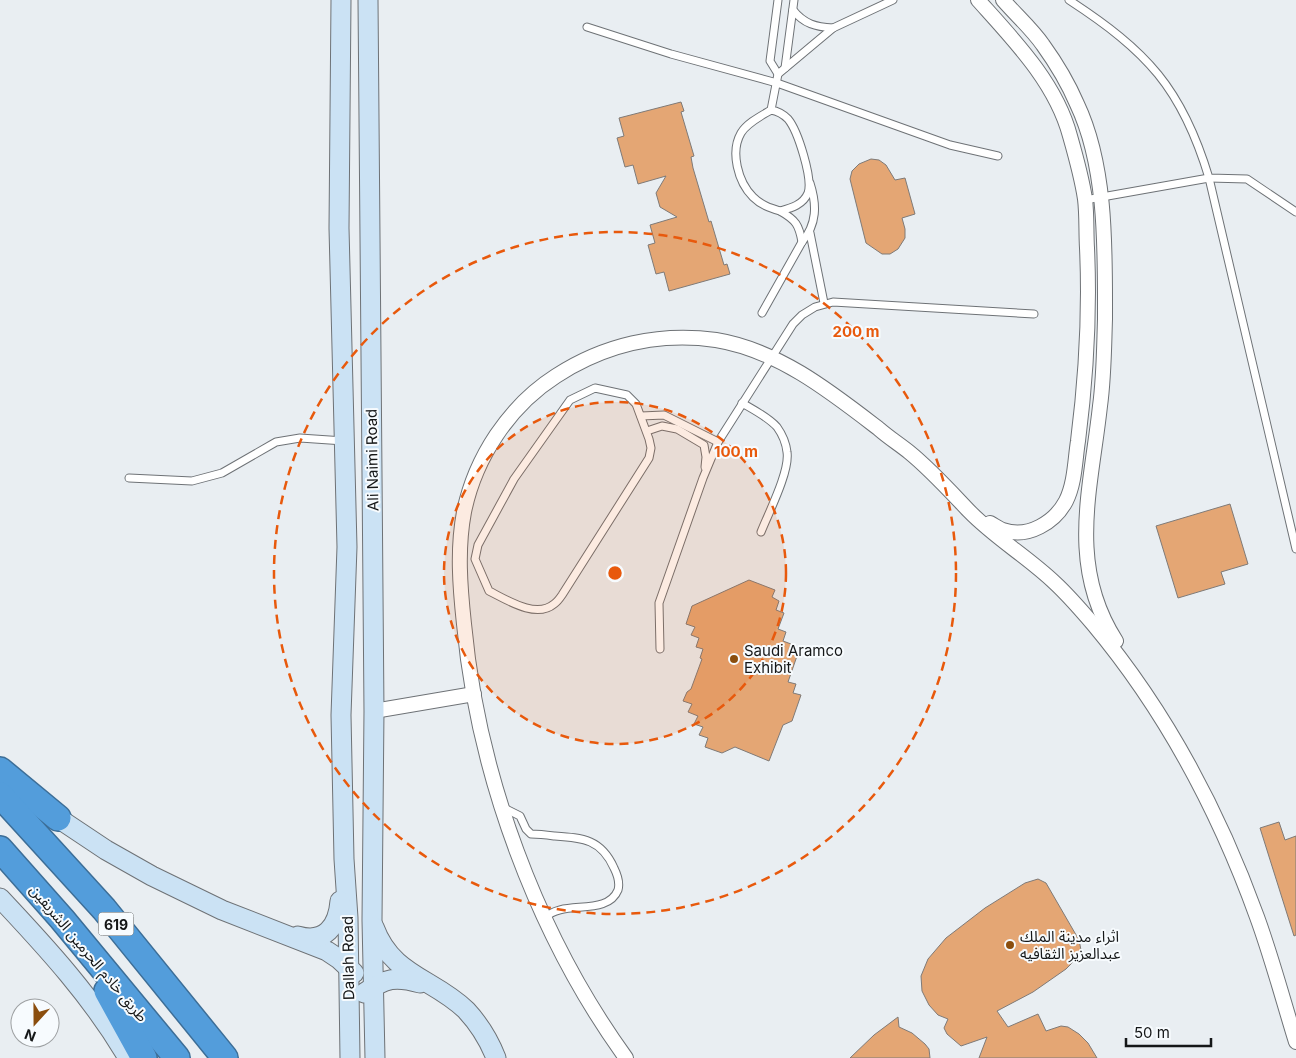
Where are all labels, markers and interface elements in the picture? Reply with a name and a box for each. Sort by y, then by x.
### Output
text: 200 m [833,322,879,341]
street label: Ali Naimi Road [362,409,382,511]
text: 100 m [714,442,758,461]
centre of rings [606,564,624,582]
place label: Saudi Aramco Exhibit [744,641,843,677]
marker: Saudi Aramco Exhibit [728,653,740,665]
street label: طريق خادم الحرمين الشريفين [24,880,152,1027]
road number: 619 [98,912,134,936]
street label: Dallah Road [338,916,358,1000]
place label: اثراء مدينة الملك عبدالعزيز الثقافيه [1020,927,1121,963]
marker: اثراء مدينة الملك عبدالعزيز الثقافيه [1004,939,1016,951]
north arrow [10,998,60,1048]
scale bar [1126,1016,1211,1048]
text: 50 m [1134,1023,1170,1042]
text: N [22,1026,38,1045]

